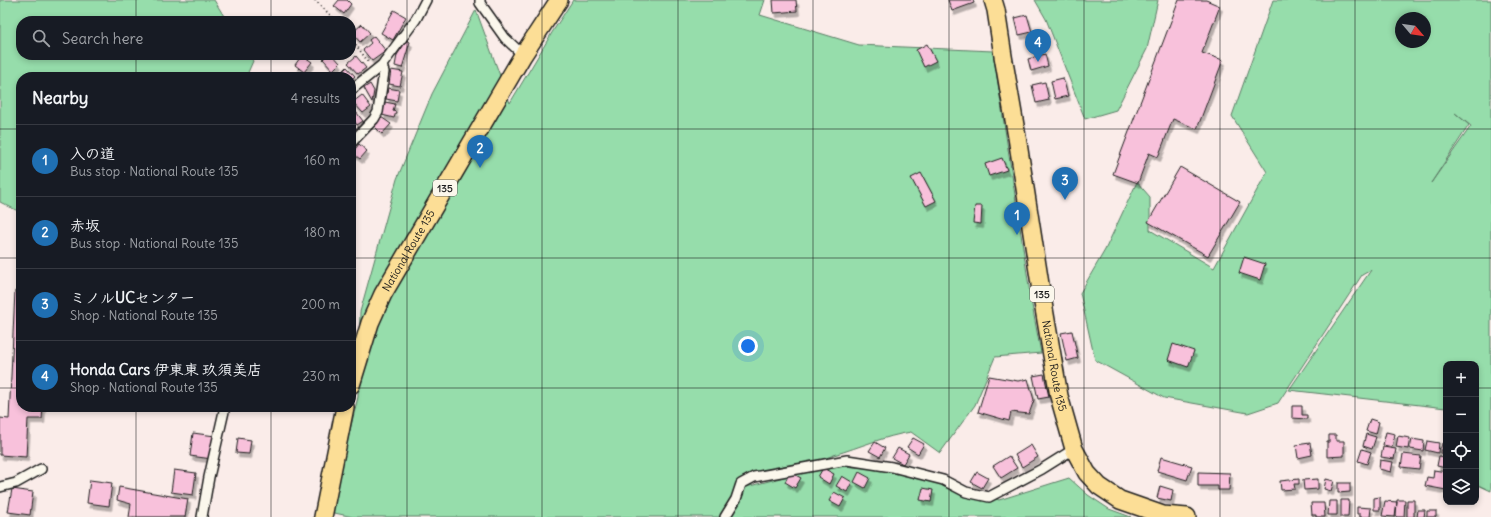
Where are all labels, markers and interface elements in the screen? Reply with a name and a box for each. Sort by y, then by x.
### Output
north arrow [1395,12,1431,48]
search box [16,16,356,60]
icon: search [30,27,52,49]
text: Search here [62,29,143,48]
pin: 4 [1025,29,1051,62]
text: Nearby [32,87,88,109]
text: 4 results [291,90,340,107]
pin: 2 [467,135,493,168]
text: 入の道 [70,144,115,163]
text: 1 [42,152,48,169]
text: 160 m [304,152,340,169]
text: Bus stop · National Route 135 [70,163,238,180]
pin: 3 [1052,167,1078,200]
road number: 135 [433,180,457,196]
pin: 1 [1004,202,1030,235]
street label: National Route 135 [379,207,438,294]
text: 赤坂 [70,216,100,235]
text: 2 [41,224,49,241]
text: 180 m [304,224,340,241]
text: Bus stop · National Route 135 [70,235,238,252]
road number: 135 [1030,286,1054,302]
text: ミノルUCセンター [70,288,195,307]
text: 3 [41,296,49,313]
text: 200 m [301,296,340,313]
text: Shop · National Route 135 [70,307,218,324]
street label: National Route 135 [1039,319,1070,413]
your location [738,336,758,356]
text: Honda Cars 伊東東 玖須美店 [70,360,262,379]
map controls [1443,361,1479,505]
button: + [1443,361,1479,397]
text: 4 [41,368,49,385]
text: 230 m [302,368,340,385]
text: Shop · National Route 135 [70,379,218,396]
button: − [1443,397,1479,433]
button: locate [1443,433,1479,469]
button: layers [1443,469,1479,505]

